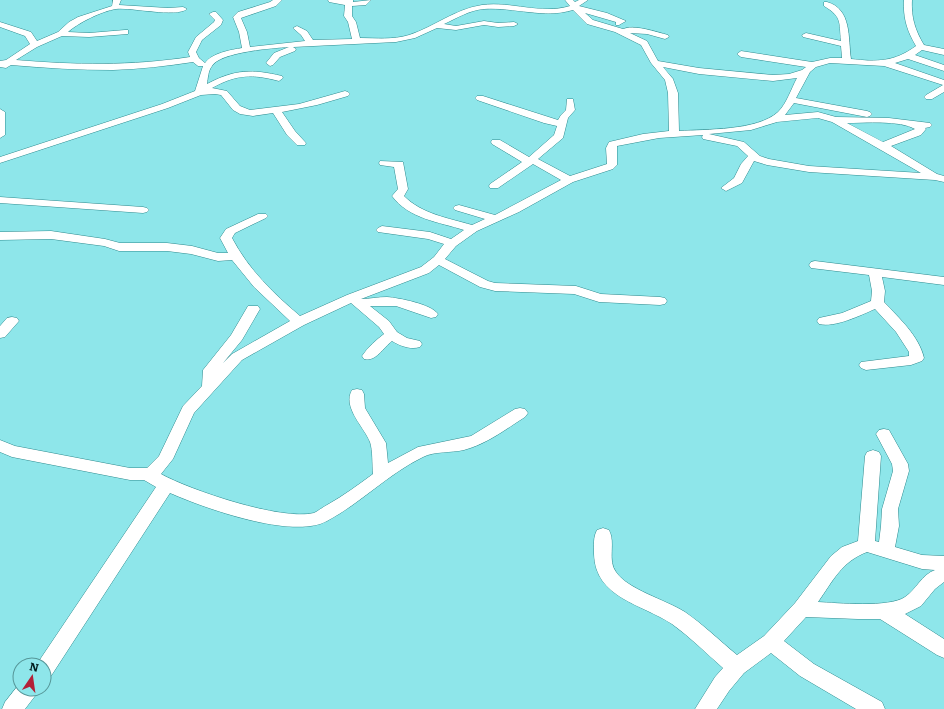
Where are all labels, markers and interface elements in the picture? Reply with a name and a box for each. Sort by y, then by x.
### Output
north arrow [12,657,52,697]
text: N [28,657,41,675]

